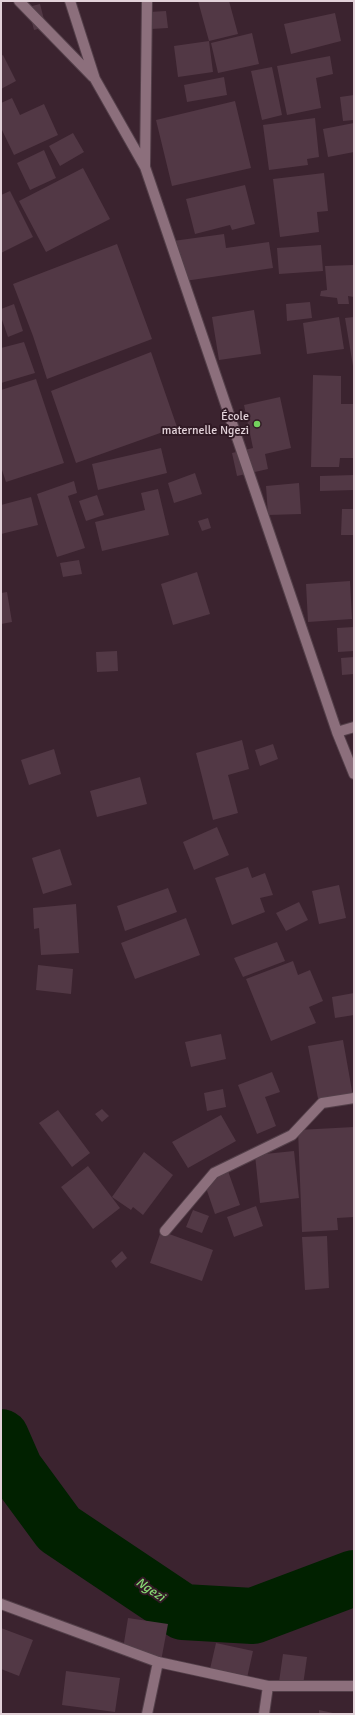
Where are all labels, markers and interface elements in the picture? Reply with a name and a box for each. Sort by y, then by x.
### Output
place label: École maternelle Ngezi [162,410,249,438]
marker: École maternelle Ngezi [252,419,262,429]
water label: Ngezi [133,1575,167,1605]

